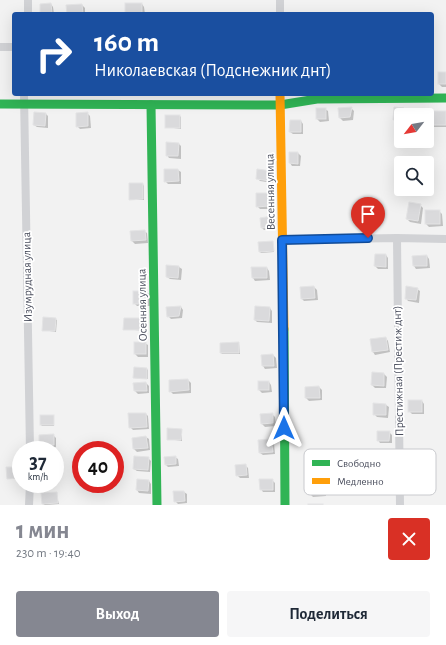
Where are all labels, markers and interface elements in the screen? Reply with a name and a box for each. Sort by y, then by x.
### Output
icon: right [28,28,80,80]
text: 160 m [94,29,159,57]
text: Николаевская (Подснежник днт) [94,62,331,80]
north arrow [394,108,434,148]
map controls [394,108,434,196]
street label: Весенняя улица [263,153,278,230]
button: search [394,156,434,196]
pin [351,197,385,238]
icon: arrive [357,203,379,225]
street label: Изумрудная улица [20,231,35,322]
street label: Осенняя улица [135,268,150,341]
street label: Престижная (Престиж днт) [391,306,405,436]
position arrow [263,407,305,449]
speed limit sign: 40 [72,441,124,493]
legend [304,449,436,495]
text: 37 [29,452,47,472]
text: Свободно [337,458,381,469]
text: km/h [28,472,48,482]
text: Медленно [337,476,384,487]
button: close [388,518,430,560]
text: 1 мин [16,519,70,543]
text: 230 m · 19:40 [16,547,81,560]
button: Выход [16,591,219,637]
button: Поделиться [227,591,430,637]

